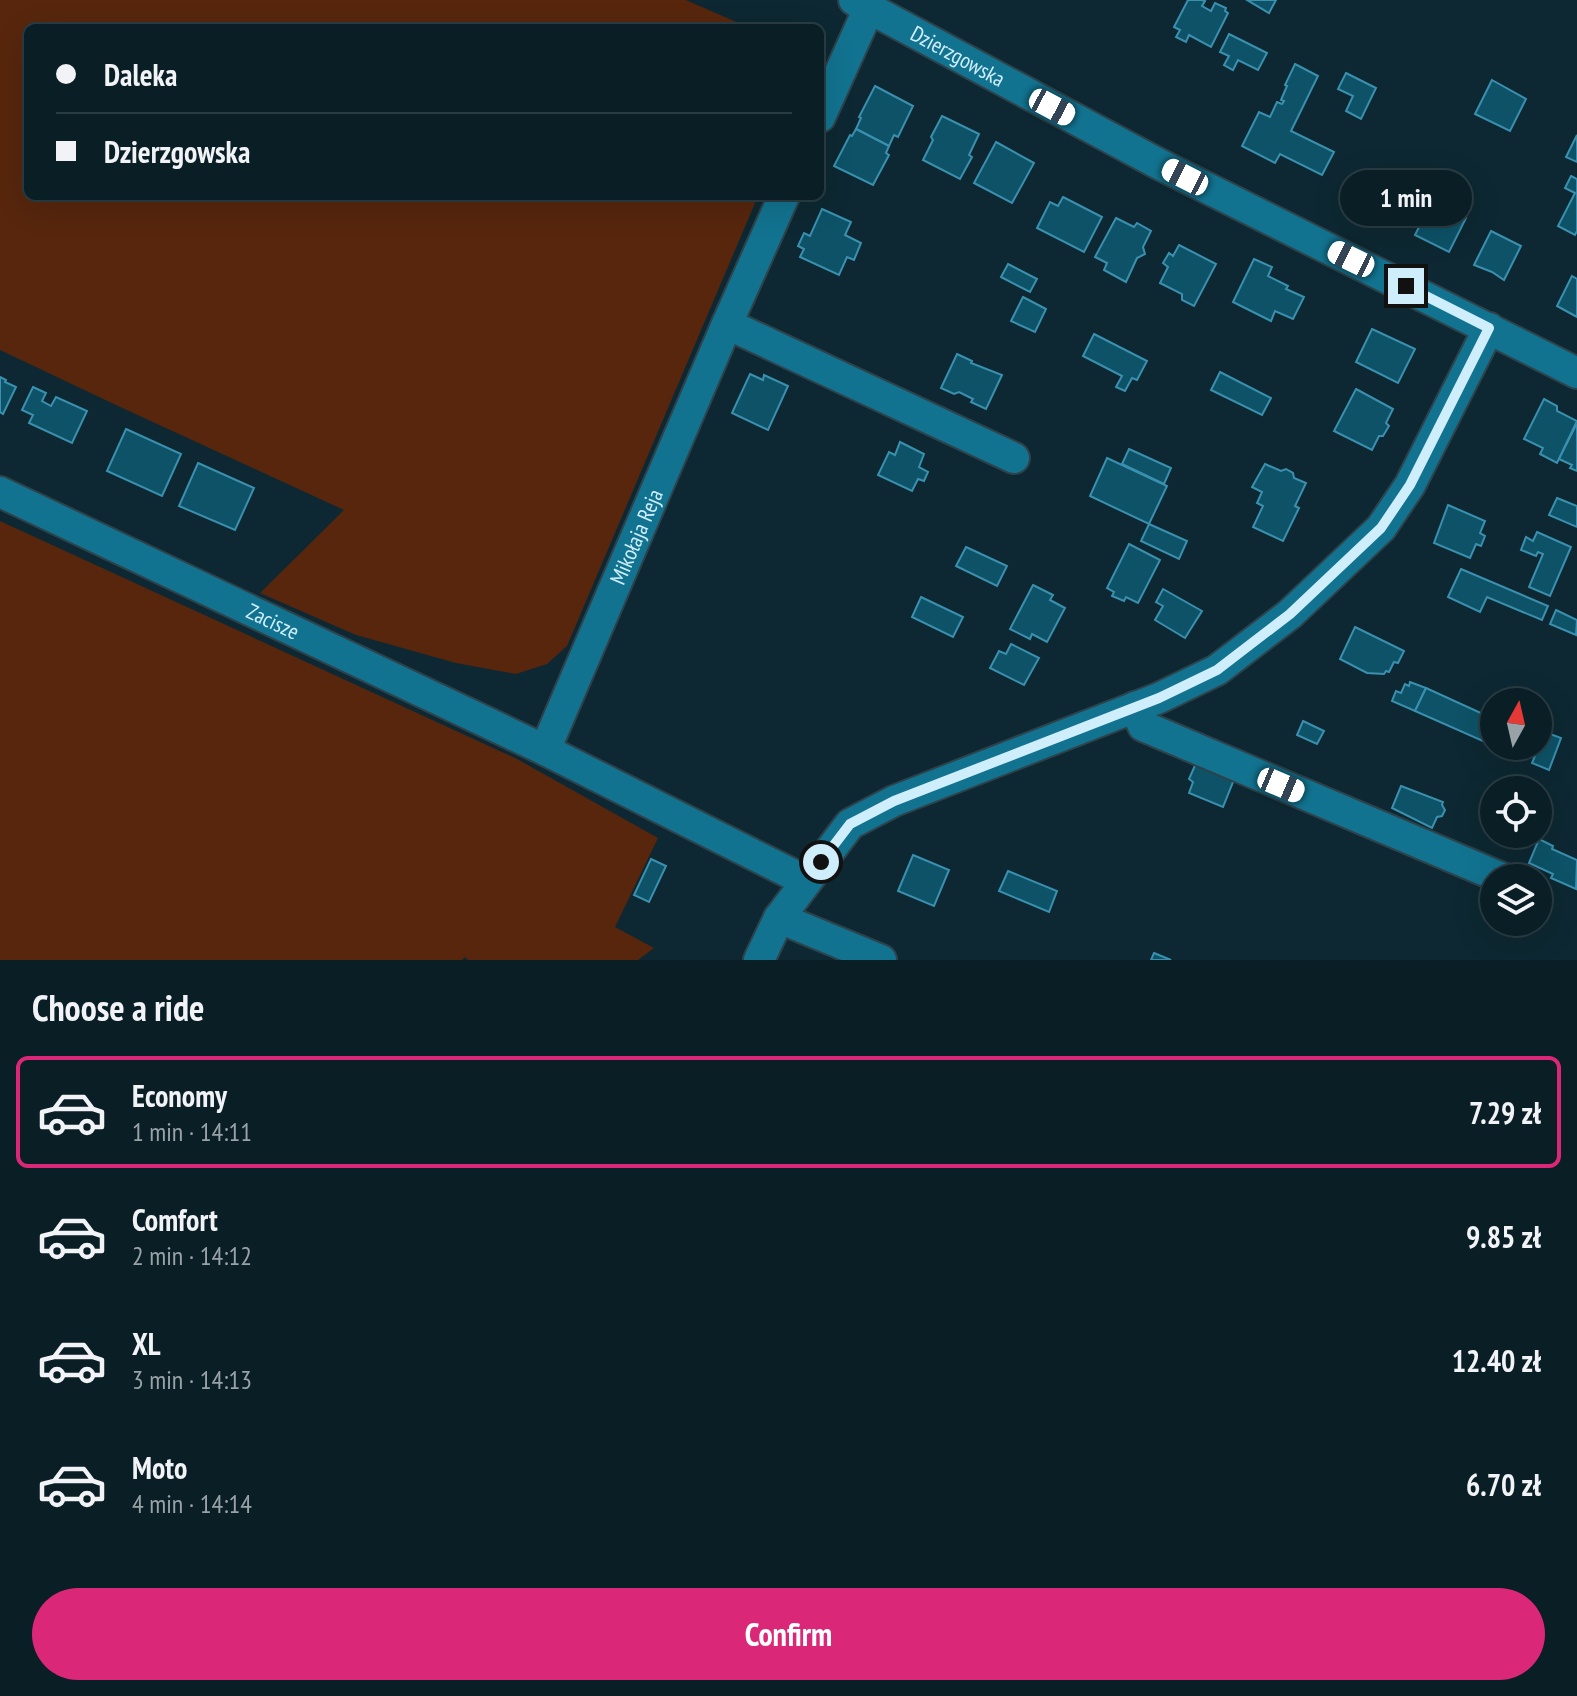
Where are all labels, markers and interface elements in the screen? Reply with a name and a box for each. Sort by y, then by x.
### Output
street label: Dzierzgowska [906,19,1010,93]
text: Daleka [104,55,177,94]
car [1025,85,1079,129]
text: Dzierzgowska [104,132,250,171]
car [1158,155,1212,199]
callout: 1 min [1340,170,1472,226]
text: 1 min [1380,181,1432,214]
car [1324,238,1378,280]
route end [1388,268,1424,304]
street label: Mikołaja Reja [603,485,669,589]
street label: Zacisze [242,597,304,646]
north arrow [1480,688,1552,760]
map controls [1480,688,1552,936]
car [1254,765,1308,805]
button: locate [1480,776,1552,848]
route start [803,844,839,880]
button: layers [1480,864,1552,936]
text: Choose a ride [32,984,204,1031]
icon: car [36,1076,108,1148]
text: Economy [132,1076,227,1115]
text: 7.29 zł [1469,1093,1541,1132]
text: 1 min · 14:11 [132,1115,252,1148]
icon: car [36,1200,108,1272]
text: Comfort [132,1200,218,1239]
text: 9.85 zł [1466,1217,1541,1256]
text: 2 min · 14:12 [132,1239,252,1272]
icon: car [36,1324,108,1396]
text: XL [132,1324,161,1363]
text: 12.40 zł [1452,1341,1541,1380]
text: 3 min · 14:13 [132,1363,252,1396]
icon: car [36,1448,108,1520]
text: Moto [132,1448,187,1487]
text: 6.70 zł [1466,1465,1541,1504]
text: 4 min · 14:14 [132,1487,252,1520]
button: Confirm [32,1588,1545,1680]

